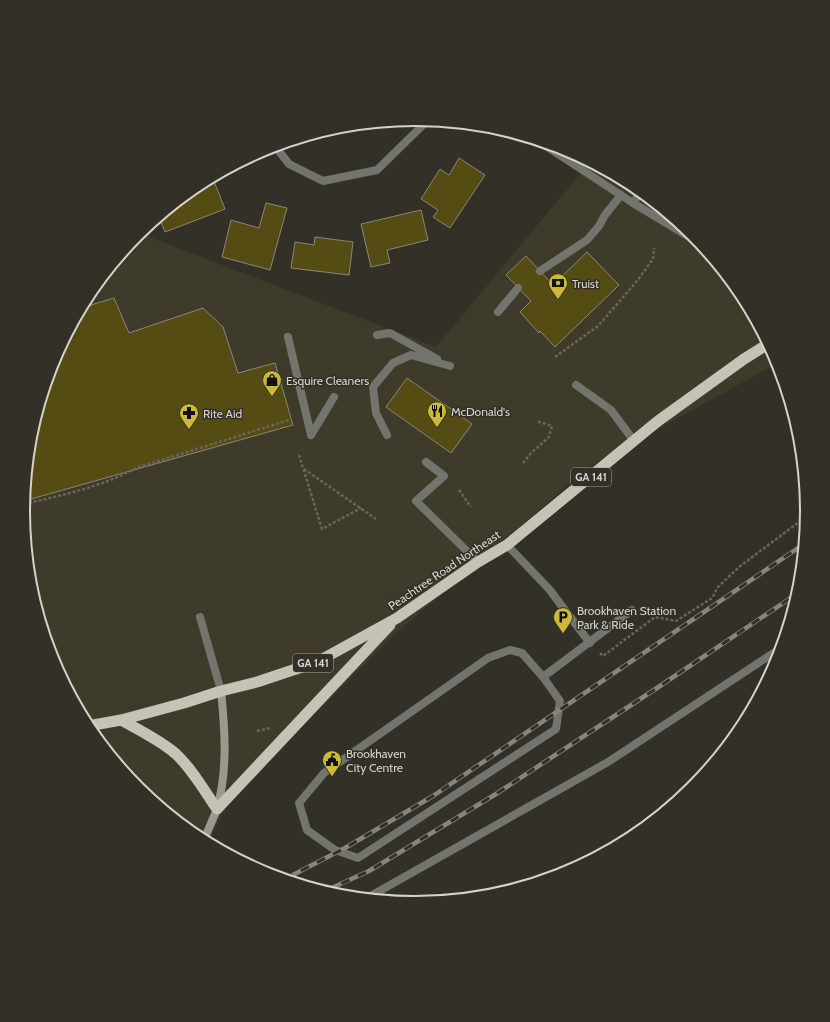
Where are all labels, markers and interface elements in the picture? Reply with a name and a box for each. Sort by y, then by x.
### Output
bank icon: Truist [547,272,569,300]
place label: Truist [572,276,599,291]
shop icon: Esquire Cleaners [261,369,283,397]
place label: Esquire Cleaners [286,373,369,388]
restaurant icon: McDonald's [426,400,448,428]
pharmacy icon: Rite Aid [178,402,200,430]
place label: McDonald's [451,404,510,419]
place label: Rite Aid [203,406,242,421]
road number: GA 141 [571,468,611,486]
street label: Peachtree Road Northeast [385,527,503,613]
place label: Brookhaven Station Park & Ride [577,603,676,632]
parking icon: Brookhaven Station Park & Ride [552,606,574,634]
road number: GA 141 [293,654,333,672]
place label: Brookhaven City Centre [346,746,406,775]
public building icon: Brookhaven City Centre [321,749,343,777]

